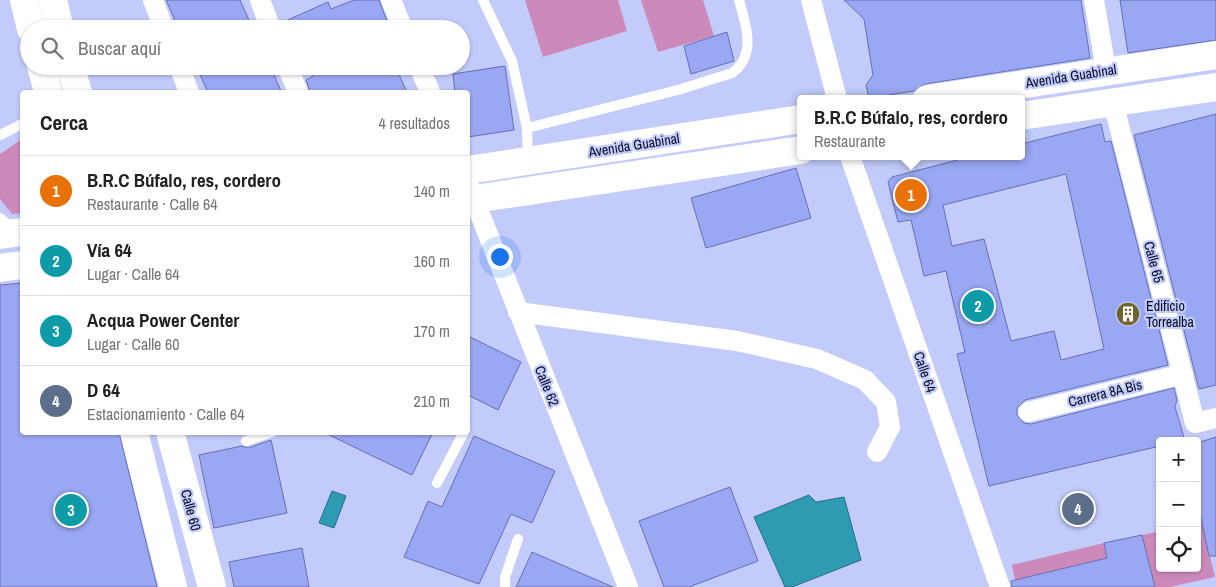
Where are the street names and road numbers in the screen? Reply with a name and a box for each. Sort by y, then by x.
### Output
street label: Avenida Guabinal [1023,60,1118,92]
street label: Avenida Guabinal [586,129,681,161]
street label: Calle 65 [1140,239,1168,285]
street label: Calle 64 [910,349,941,395]
street label: Calle 62 [531,363,563,409]
street label: Carrera 8A Bis [1066,375,1144,411]
street label: Calle 60 [177,487,205,533]

